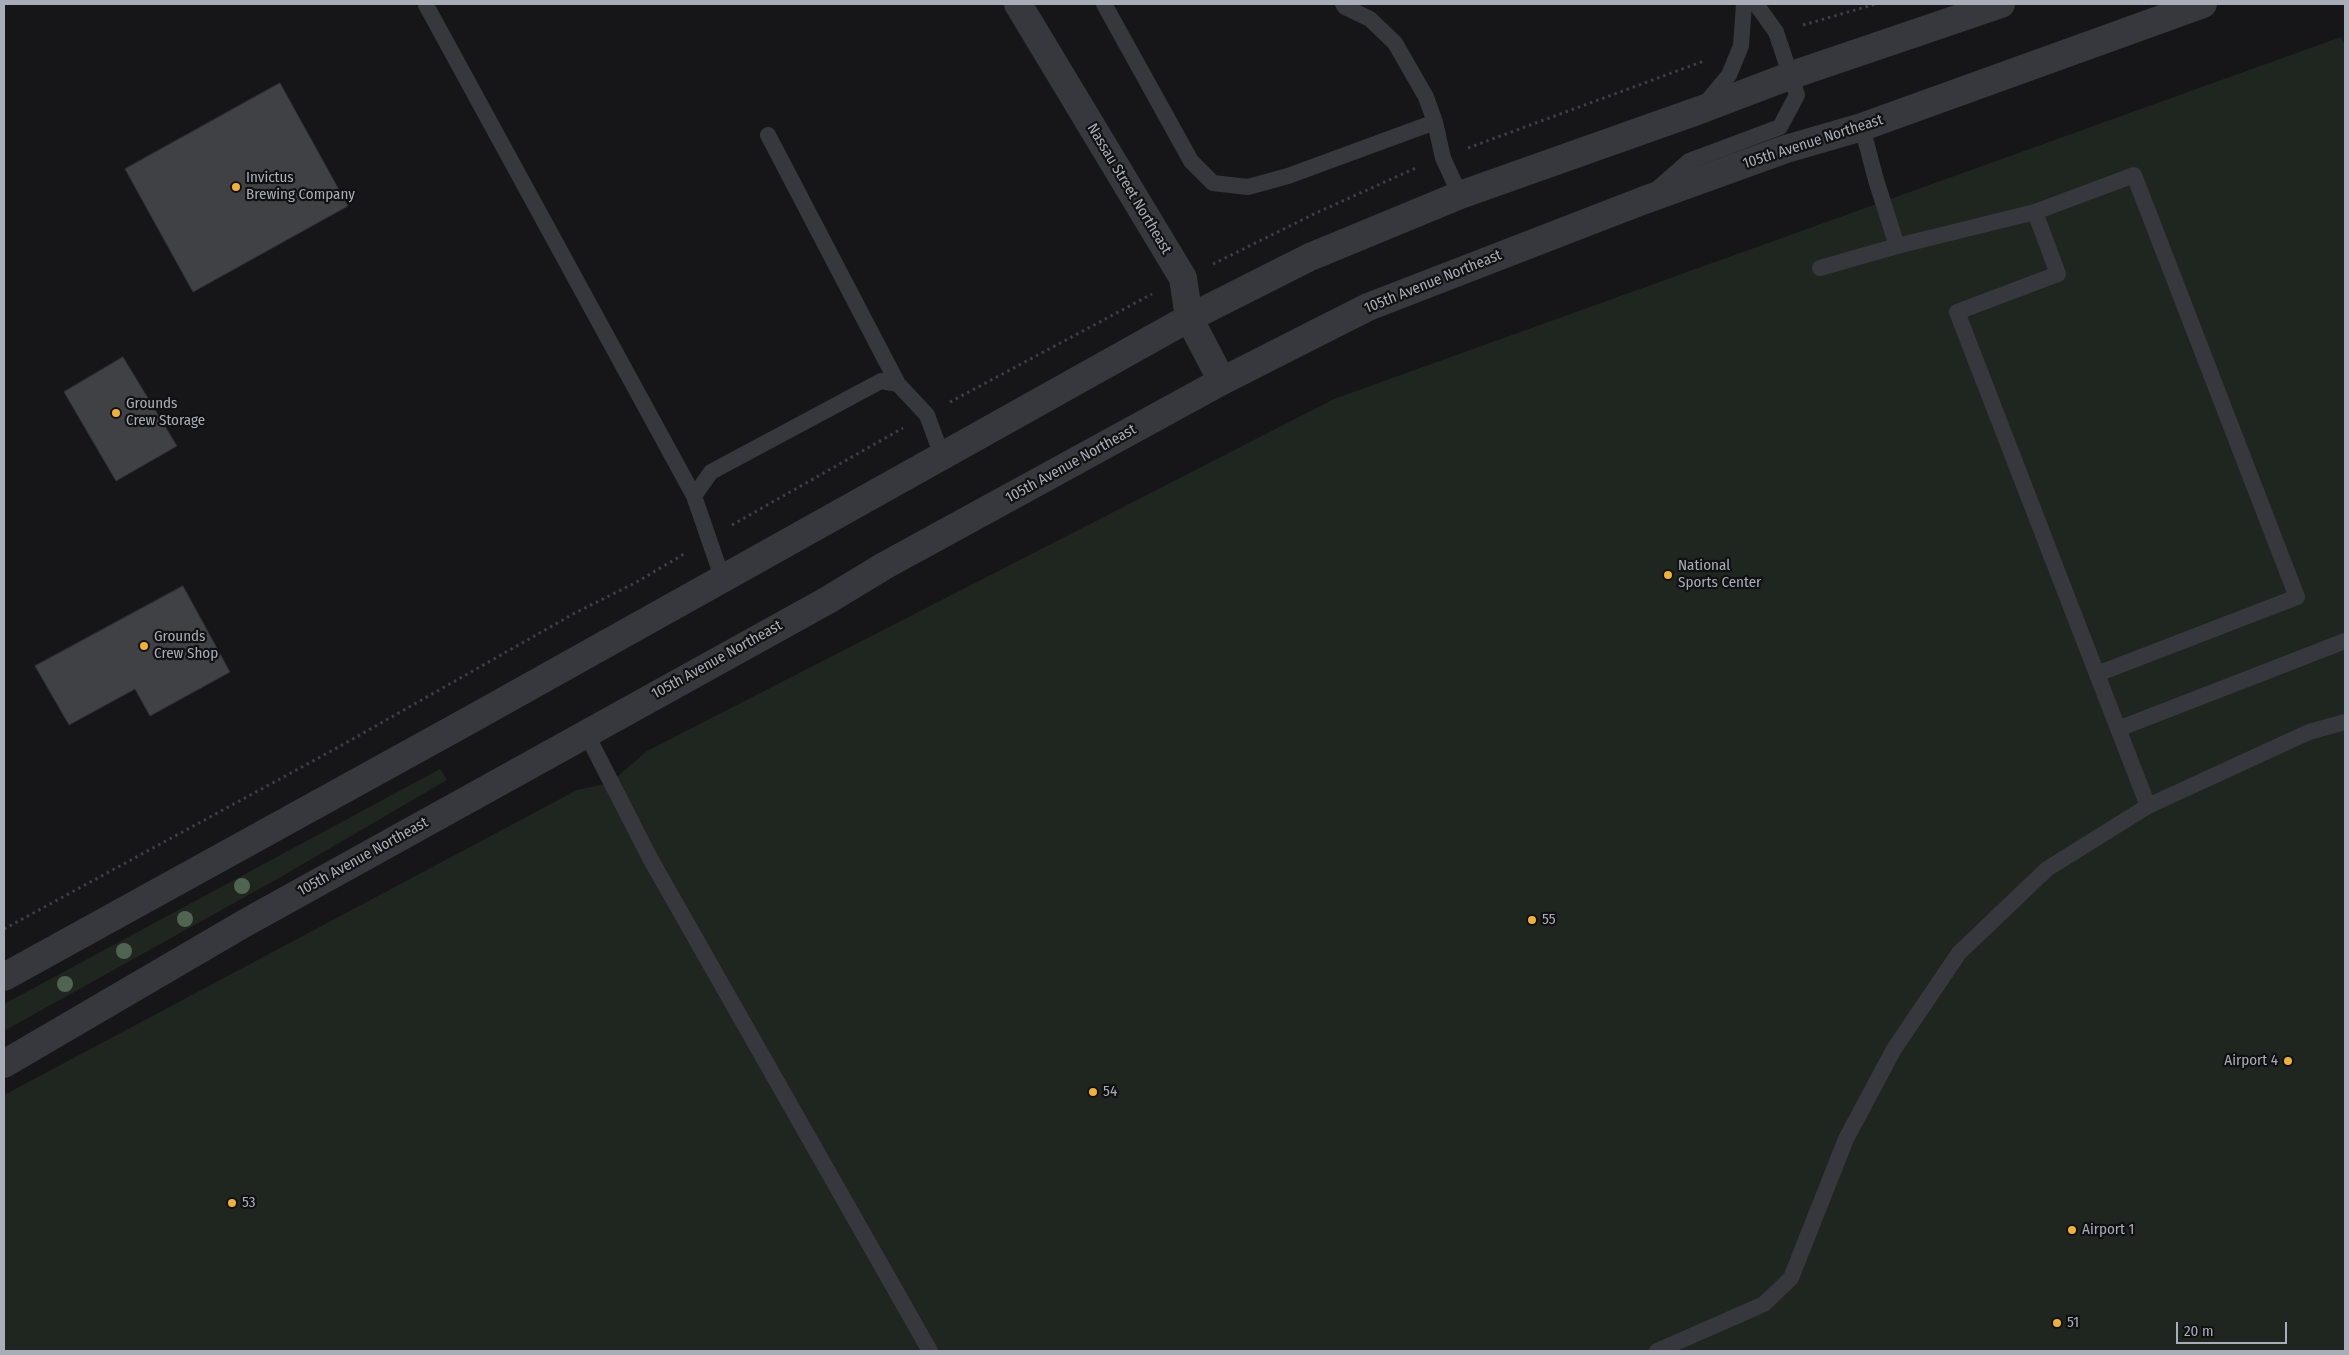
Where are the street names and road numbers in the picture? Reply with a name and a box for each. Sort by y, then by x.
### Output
street label: 105th Avenue Northeast [1741,111,1885,173]
street label: Nassau Street Northeast [1083,121,1175,257]
street label: 105th Avenue Northeast [1362,246,1504,318]
street label: 105th Avenue Northeast [1003,421,1139,507]
street label: 105th Avenue Northeast [649,617,785,703]
street label: 105th Avenue Northeast [295,814,431,900]

